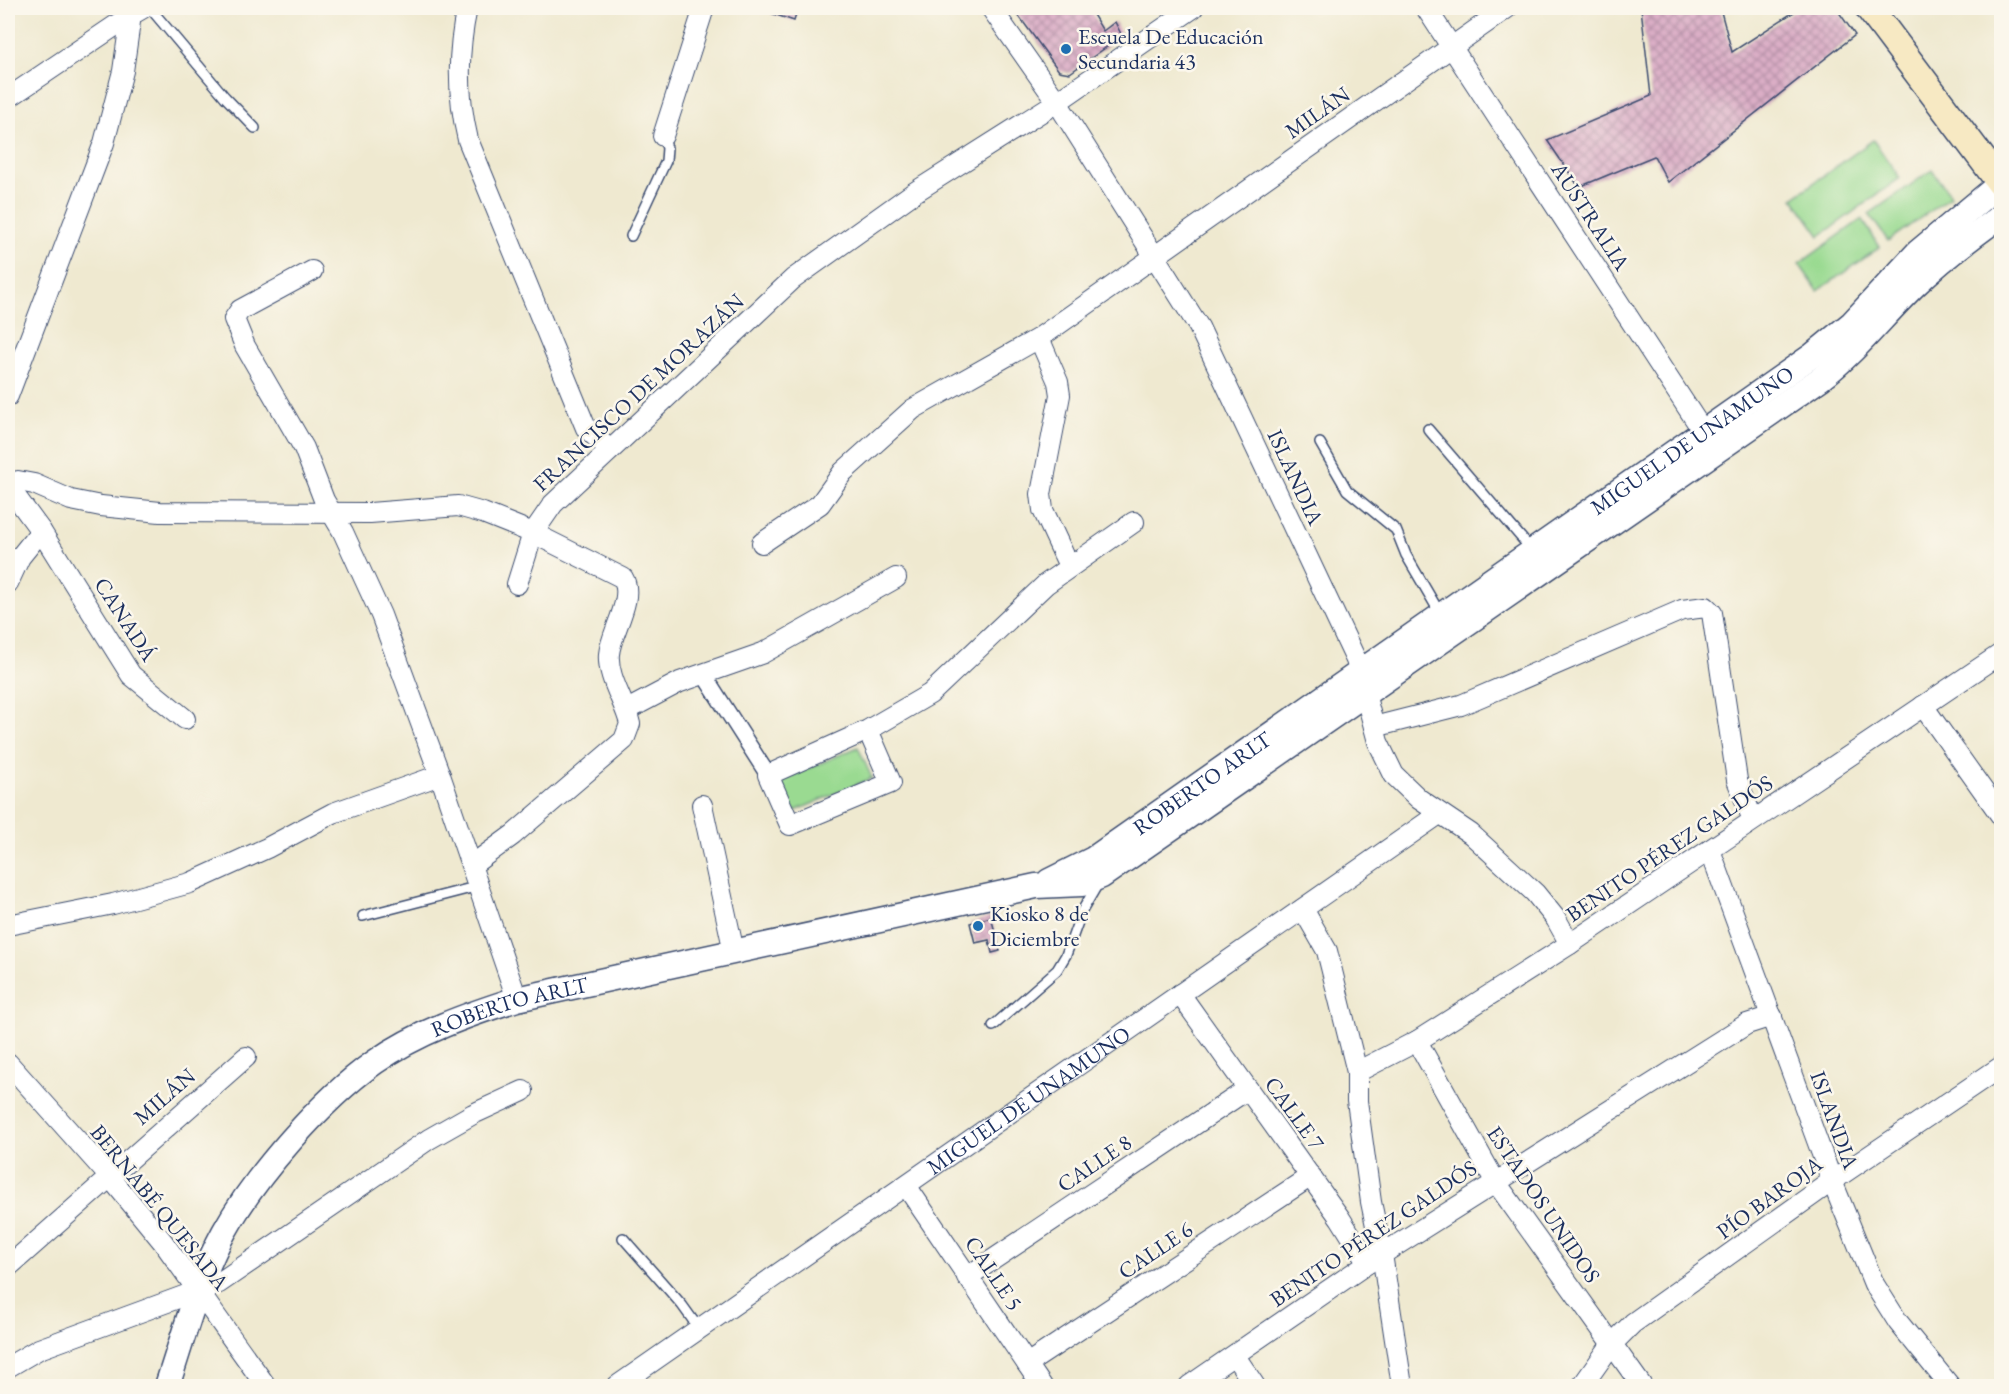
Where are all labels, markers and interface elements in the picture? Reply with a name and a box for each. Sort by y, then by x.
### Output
place label: Escuela De Educación Secundaria 43 [1078,22,1264,76]
marker: Escuela De Educación Secundaria 43 [1059,42,1073,56]
street label: MILÁN [1279,79,1356,145]
street label: AUSTRALIA [1544,156,1637,277]
street label: FRANCISCO DE MORAZÁN [527,286,750,498]
street label: MIGUEL DE UNAMUNO [1585,359,1799,522]
street label: ISLANDIA [1261,425,1331,530]
street label: CANADÁ [88,572,164,668]
street label: ROBERTO ARLT [1127,725,1277,842]
street label: BENITO PÉREZ GALDÓS [1560,768,1778,929]
place label: Kiosko 8 de Diciembre [990,899,1089,953]
marker: Kiosko 8 de Diciembre [971,919,985,933]
street label: ROBERTO ARLT [426,970,591,1044]
street label: MIGUEL DE UNAMUNO [921,1019,1136,1181]
street label: MILÁN [127,1061,202,1131]
street label: ISLANDIA [1803,1067,1866,1174]
street label: CALLE 7 [1258,1071,1331,1156]
street label: BERNABÉ QUESADA [84,1118,236,1297]
street label: ESTADOS UNIDOS [1480,1120,1607,1288]
street label: CALLE 8 [1051,1128,1137,1199]
street label: PÍO BAROJA [1711,1149,1829,1246]
street label: BENITO PÉREZ GALDÓS [1264,1153,1482,1314]
street label: CALLE 6 [1112,1215,1199,1286]
street label: CALLE 5 [958,1230,1029,1316]

